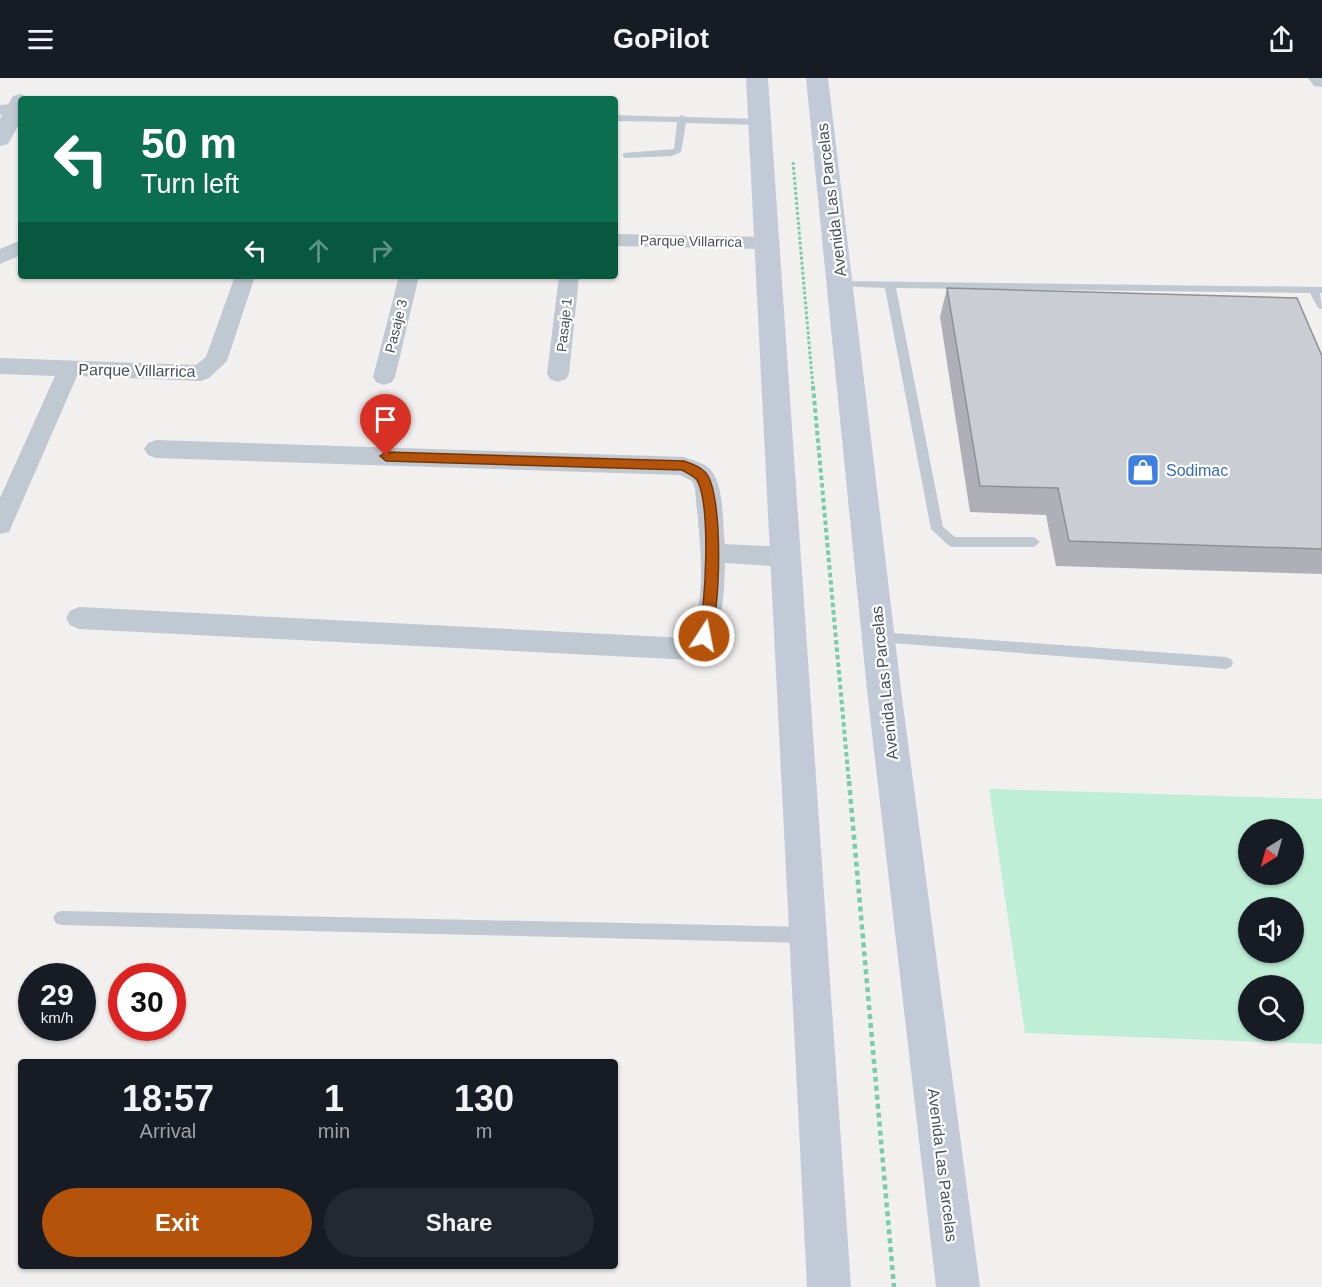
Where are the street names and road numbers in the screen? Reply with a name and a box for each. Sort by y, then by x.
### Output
street label: Avenida Las Parcelas [814,122,849,278]
street label: Parque Villarrica [640,232,743,250]
street label: Pasaje 3 [382,297,410,354]
street label: Pasaje 1 [553,297,575,353]
street label: Parque Villarrica [78,361,196,380]
street label: Avenida Las Parcelas [868,605,901,761]
street label: Avenida Las Parcelas [925,1087,960,1243]

